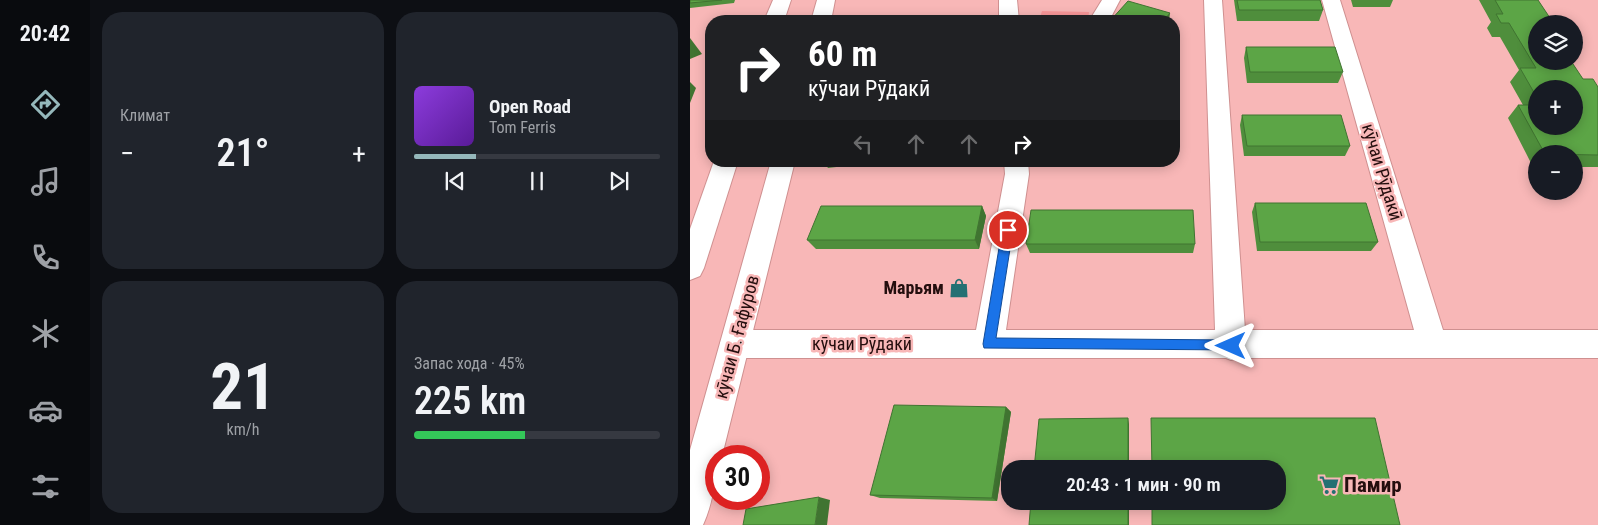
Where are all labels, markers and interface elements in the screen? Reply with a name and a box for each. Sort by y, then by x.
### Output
map controls [1528,15,1583,200]
button: layers [1528,15,1583,70]
text: 20:42 [20,21,70,46]
text: 60 m [808,34,877,75]
icon: right [725,35,790,100]
text: кӯчаи Рӯдакӣ [808,76,930,101]
button: + [1528,80,1583,135]
icon: directions [28,87,63,122]
text: Open Road [489,95,571,118]
text: Климат [120,106,170,125]
text: Tom Ferris [489,118,556,137]
street label: кӯчаи Рӯдакӣ [1358,121,1407,223]
icon: left [849,130,877,158]
icon: ahead [902,130,930,158]
icon: ahead [955,130,983,158]
icon: right [1008,130,1036,158]
text: 21° [217,131,269,175]
text: − [120,137,134,170]
text: + [352,137,366,170]
button: − [1528,145,1583,200]
icon: music [28,164,63,199]
icon: previous [441,167,469,195]
icon: pause [523,167,551,195]
icon: next [605,167,633,195]
pin [987,209,1029,251]
icon: arrive [994,216,1022,244]
icon: phone [28,240,63,275]
street label: кӯчаи Б. Ғафуров [710,273,763,401]
place label: Марьям [883,277,944,298]
shop icon: Марьям [948,277,970,299]
icon: climate [28,316,63,351]
position arrow [1204,319,1256,371]
street label: кӯчаи Рӯдакӣ [812,333,912,354]
text: 21 [210,349,276,425]
text: Запас хода · 45% [414,354,525,373]
text: 225 km [414,379,526,423]
icon: car [28,393,63,428]
text: km/h [227,420,259,439]
speed limit sign: 30 [705,445,770,510]
icon: filters [28,469,63,504]
text: 20:43 · 1 мин · 90 m [1066,473,1221,496]
place label: Памир [1344,473,1402,497]
supermarket icon: Памир [1318,474,1340,496]

